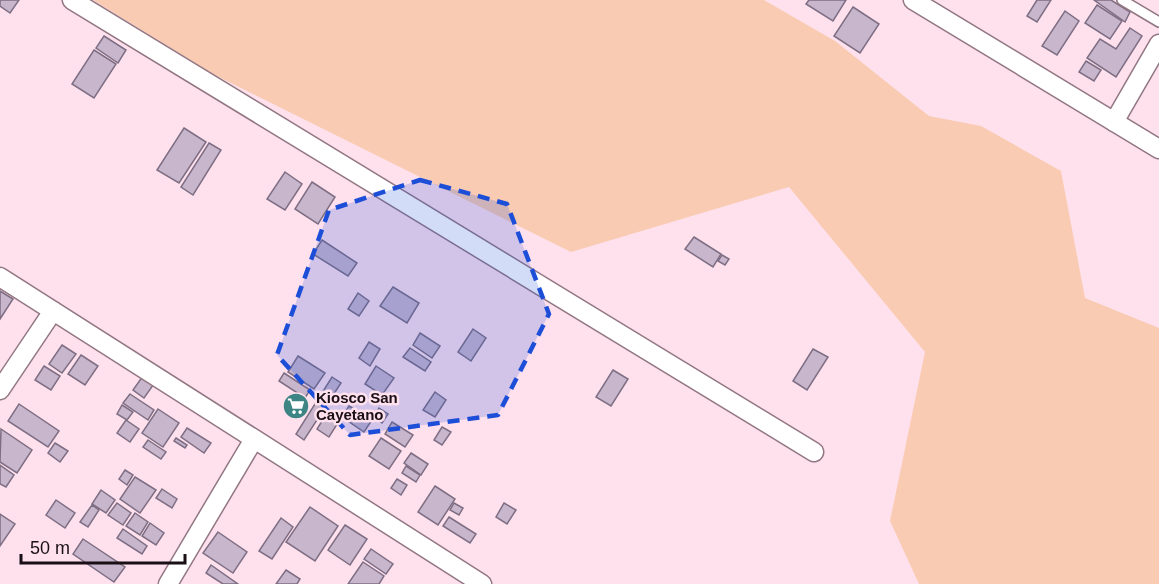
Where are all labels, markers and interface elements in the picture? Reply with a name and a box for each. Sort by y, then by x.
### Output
place label: Kiosco San Cayetano [316,389,398,423]
supermarket icon: Kiosco San Cayetano [281,391,311,421]
scale bar [21,527,184,565]
text: 50 m [30,538,70,558]

